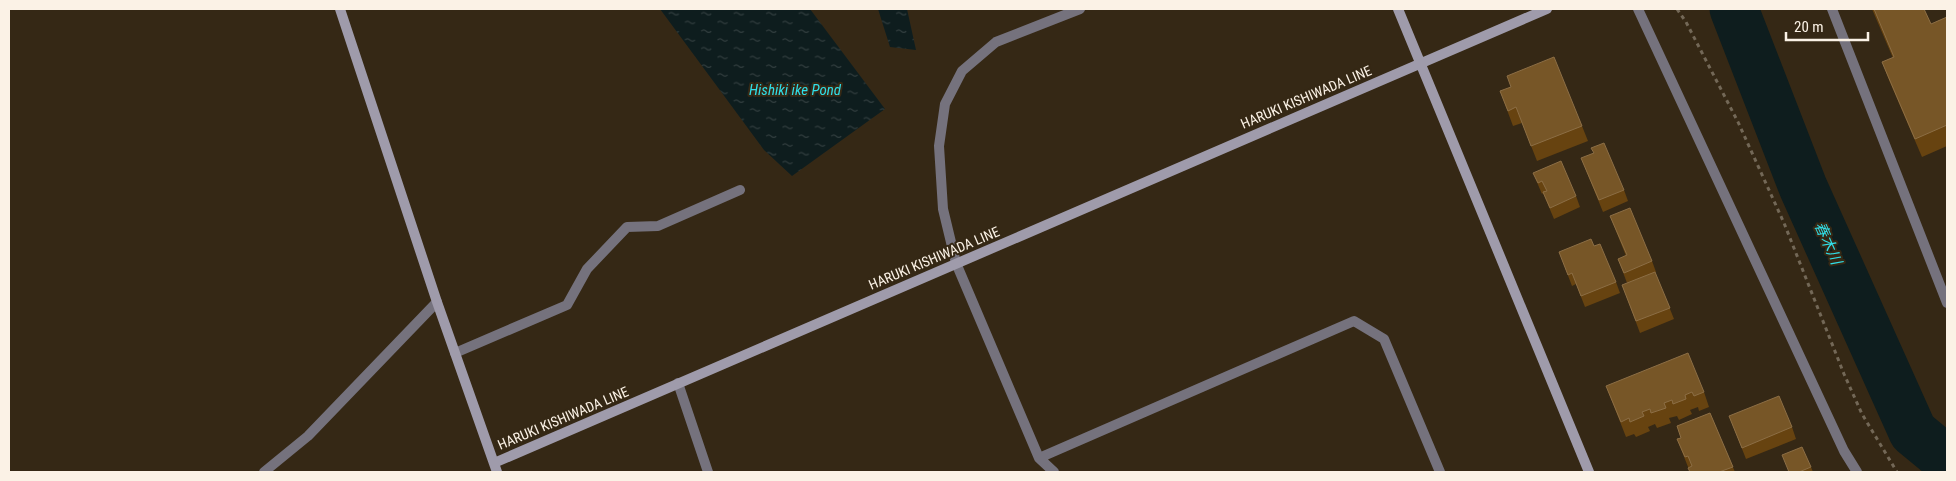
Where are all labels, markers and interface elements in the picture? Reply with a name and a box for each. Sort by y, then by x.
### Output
scale bar [1786,10,1868,42]
text: 20 m [1794,18,1824,36]
street label: HARUKI KISHIWADA LINE [1238,62,1374,132]
water label: Hishiki ike Pond [749,81,842,99]
water label: 春木川 [1811,219,1846,269]
street label: HARUKI KISHIWADA LINE [866,223,1002,293]
street label: HARUKI KISHIWADA LINE [495,383,631,453]

